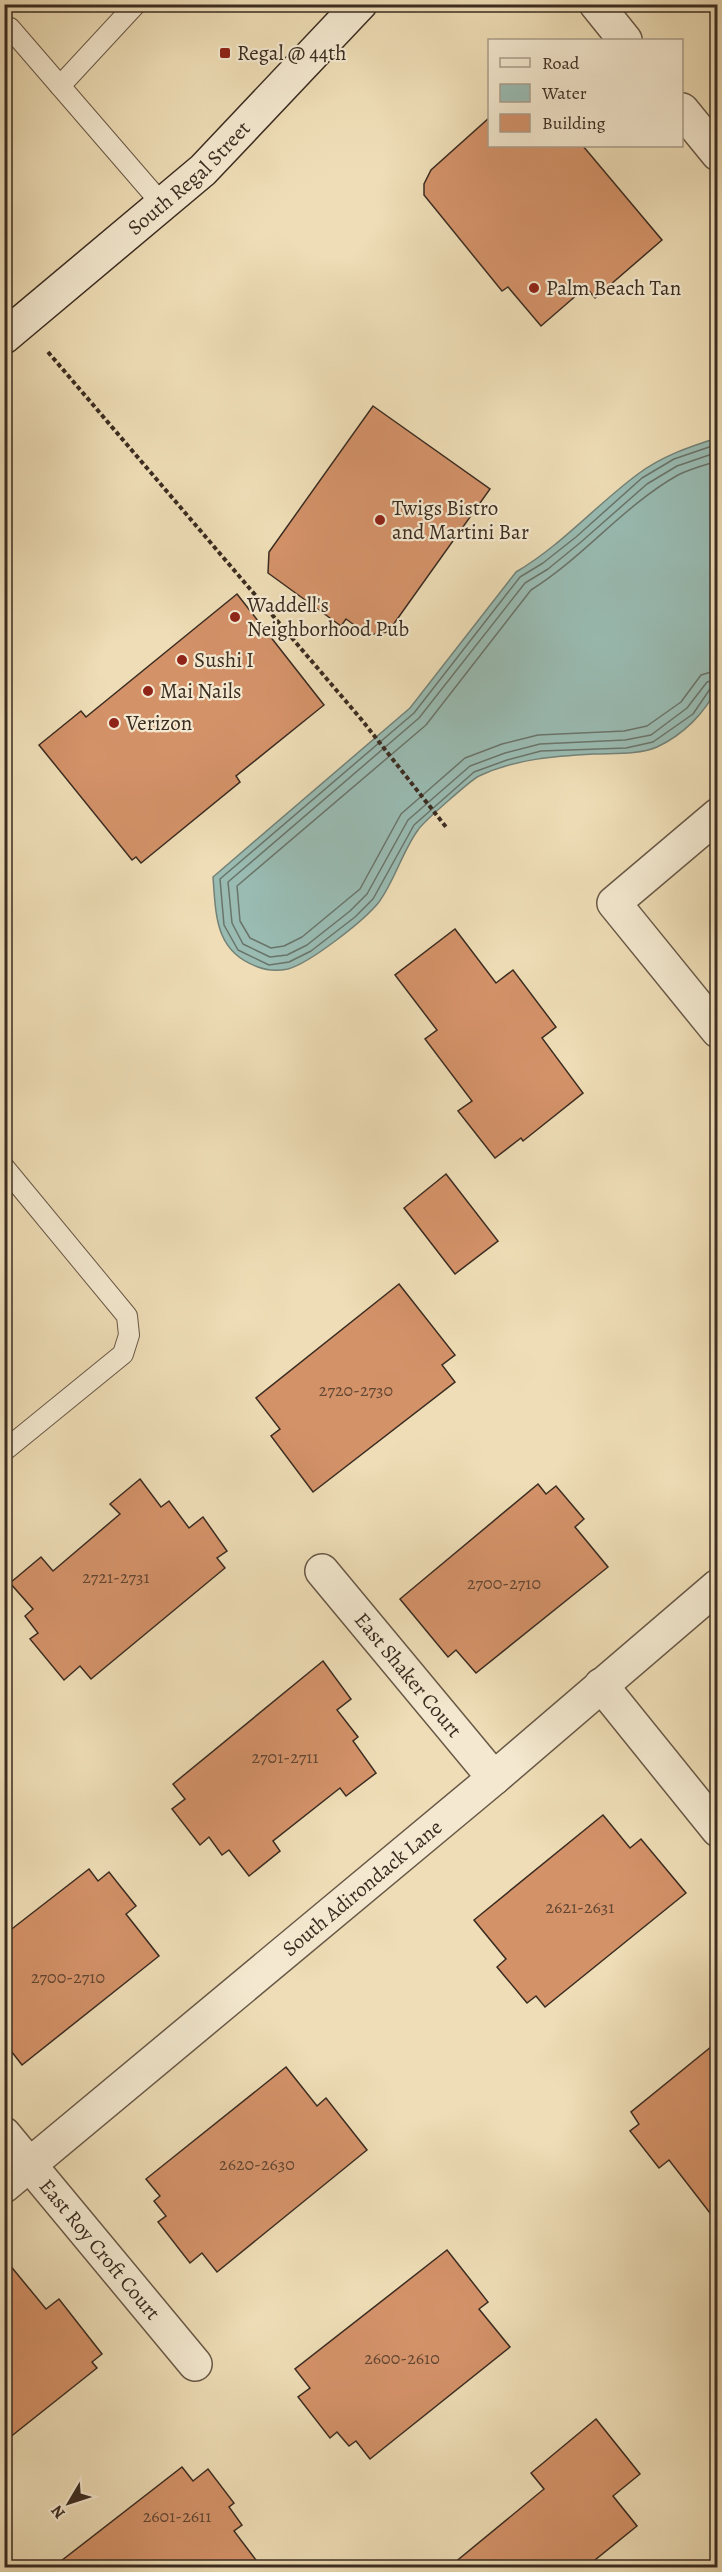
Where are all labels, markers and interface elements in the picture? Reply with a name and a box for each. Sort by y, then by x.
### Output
place label: Regal @ 44th [237,39,347,67]
legend [488,39,683,147]
marker: Regal @ 44th [218,46,232,60]
text: Road [542,51,580,75]
text: Water [541,81,587,105]
text: Building [542,111,606,135]
street label: South Regal Street [122,115,256,241]
place label: Palm Beach Tan [546,274,681,302]
marker: Palm Beach Tan [527,281,541,295]
place label: Twigs Bistro and Martini Bar [392,494,529,546]
marker: Twigs Bistro and Martini Bar [373,513,387,527]
place label: Waddell's Neighborhood Pub [246,591,409,643]
marker: Waddell's Neighborhood Pub [228,610,242,624]
place label: Sushi I [194,646,254,674]
marker: Sushi I [175,653,189,667]
place label: Mai Nails [160,677,241,705]
marker: Mai Nails [141,684,155,698]
place label: Verizon [125,709,192,737]
marker: Verizon [107,716,121,730]
house number: 2720-2730 [319,1378,393,1402]
house number: 2721-2731 [82,1565,150,1589]
house number: 2700-2710 [467,1571,541,1595]
street label: East Shaker Court [348,1606,468,1743]
house number: 2701-2711 [251,1745,319,1769]
street label: South Adirondack Lane [276,1813,448,1963]
house number: 2621-2631 [546,1895,614,1919]
house number: 2700-2710 [31,1965,105,1989]
house number: 2620-2630 [219,2152,295,2176]
street label: East Roy Croft Court [33,2173,167,2326]
house number: 2600-2610 [364,2346,440,2370]
north arrow [39,2473,99,2533]
text: N [46,2500,70,2523]
house number: 2601-2611 [143,2504,211,2528]

